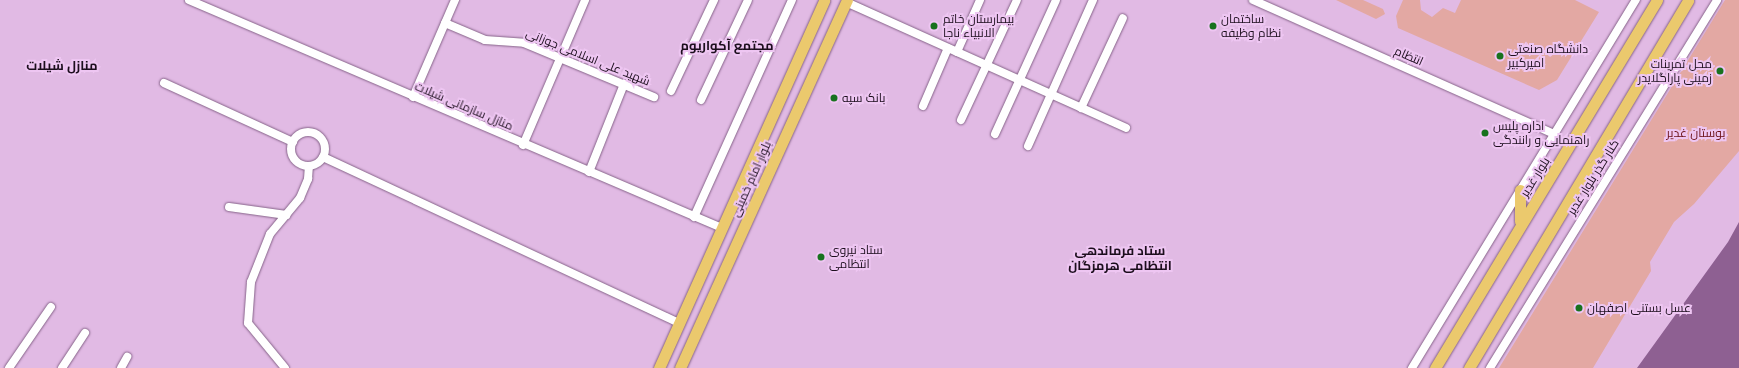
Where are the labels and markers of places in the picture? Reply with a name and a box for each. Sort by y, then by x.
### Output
place label: بیمارستان خاتم الانبیاء ناجا [943,12,1014,40]
place label: ساختمان نظام وظیفه [1221,12,1281,40]
marker: بیمارستان خاتم الانبیاء ناجا [928,20,940,32]
marker: ساختمان نظام وظیفه [1208,21,1218,31]
place label: دانشگاه صنعتی امیرکبیر [1508,42,1588,70]
marker: دانشگاه صنعتی امیرکبیر [1495,51,1505,61]
place label: محل تمرینات زمینی پاراگلایدر [1638,57,1712,85]
marker: محل تمرینات زمینی پاراگلایدر [1715,66,1725,76]
place label: بانک سپه [842,91,886,105]
marker: بانک سپه [829,93,839,103]
place label: اداره پلیس راهنمایی و رانندگی [1493,119,1589,147]
marker: اداره پلیس راهنمایی و رانندگی [1480,128,1490,138]
place label: ستاد نیروی انتظامی [829,243,883,271]
marker: ستاد نیروی انتظامی [816,252,826,262]
place label: عسل بستنی اصفهان [1587,301,1691,315]
marker: عسل بستنی اصفهان [1574,303,1584,313]

